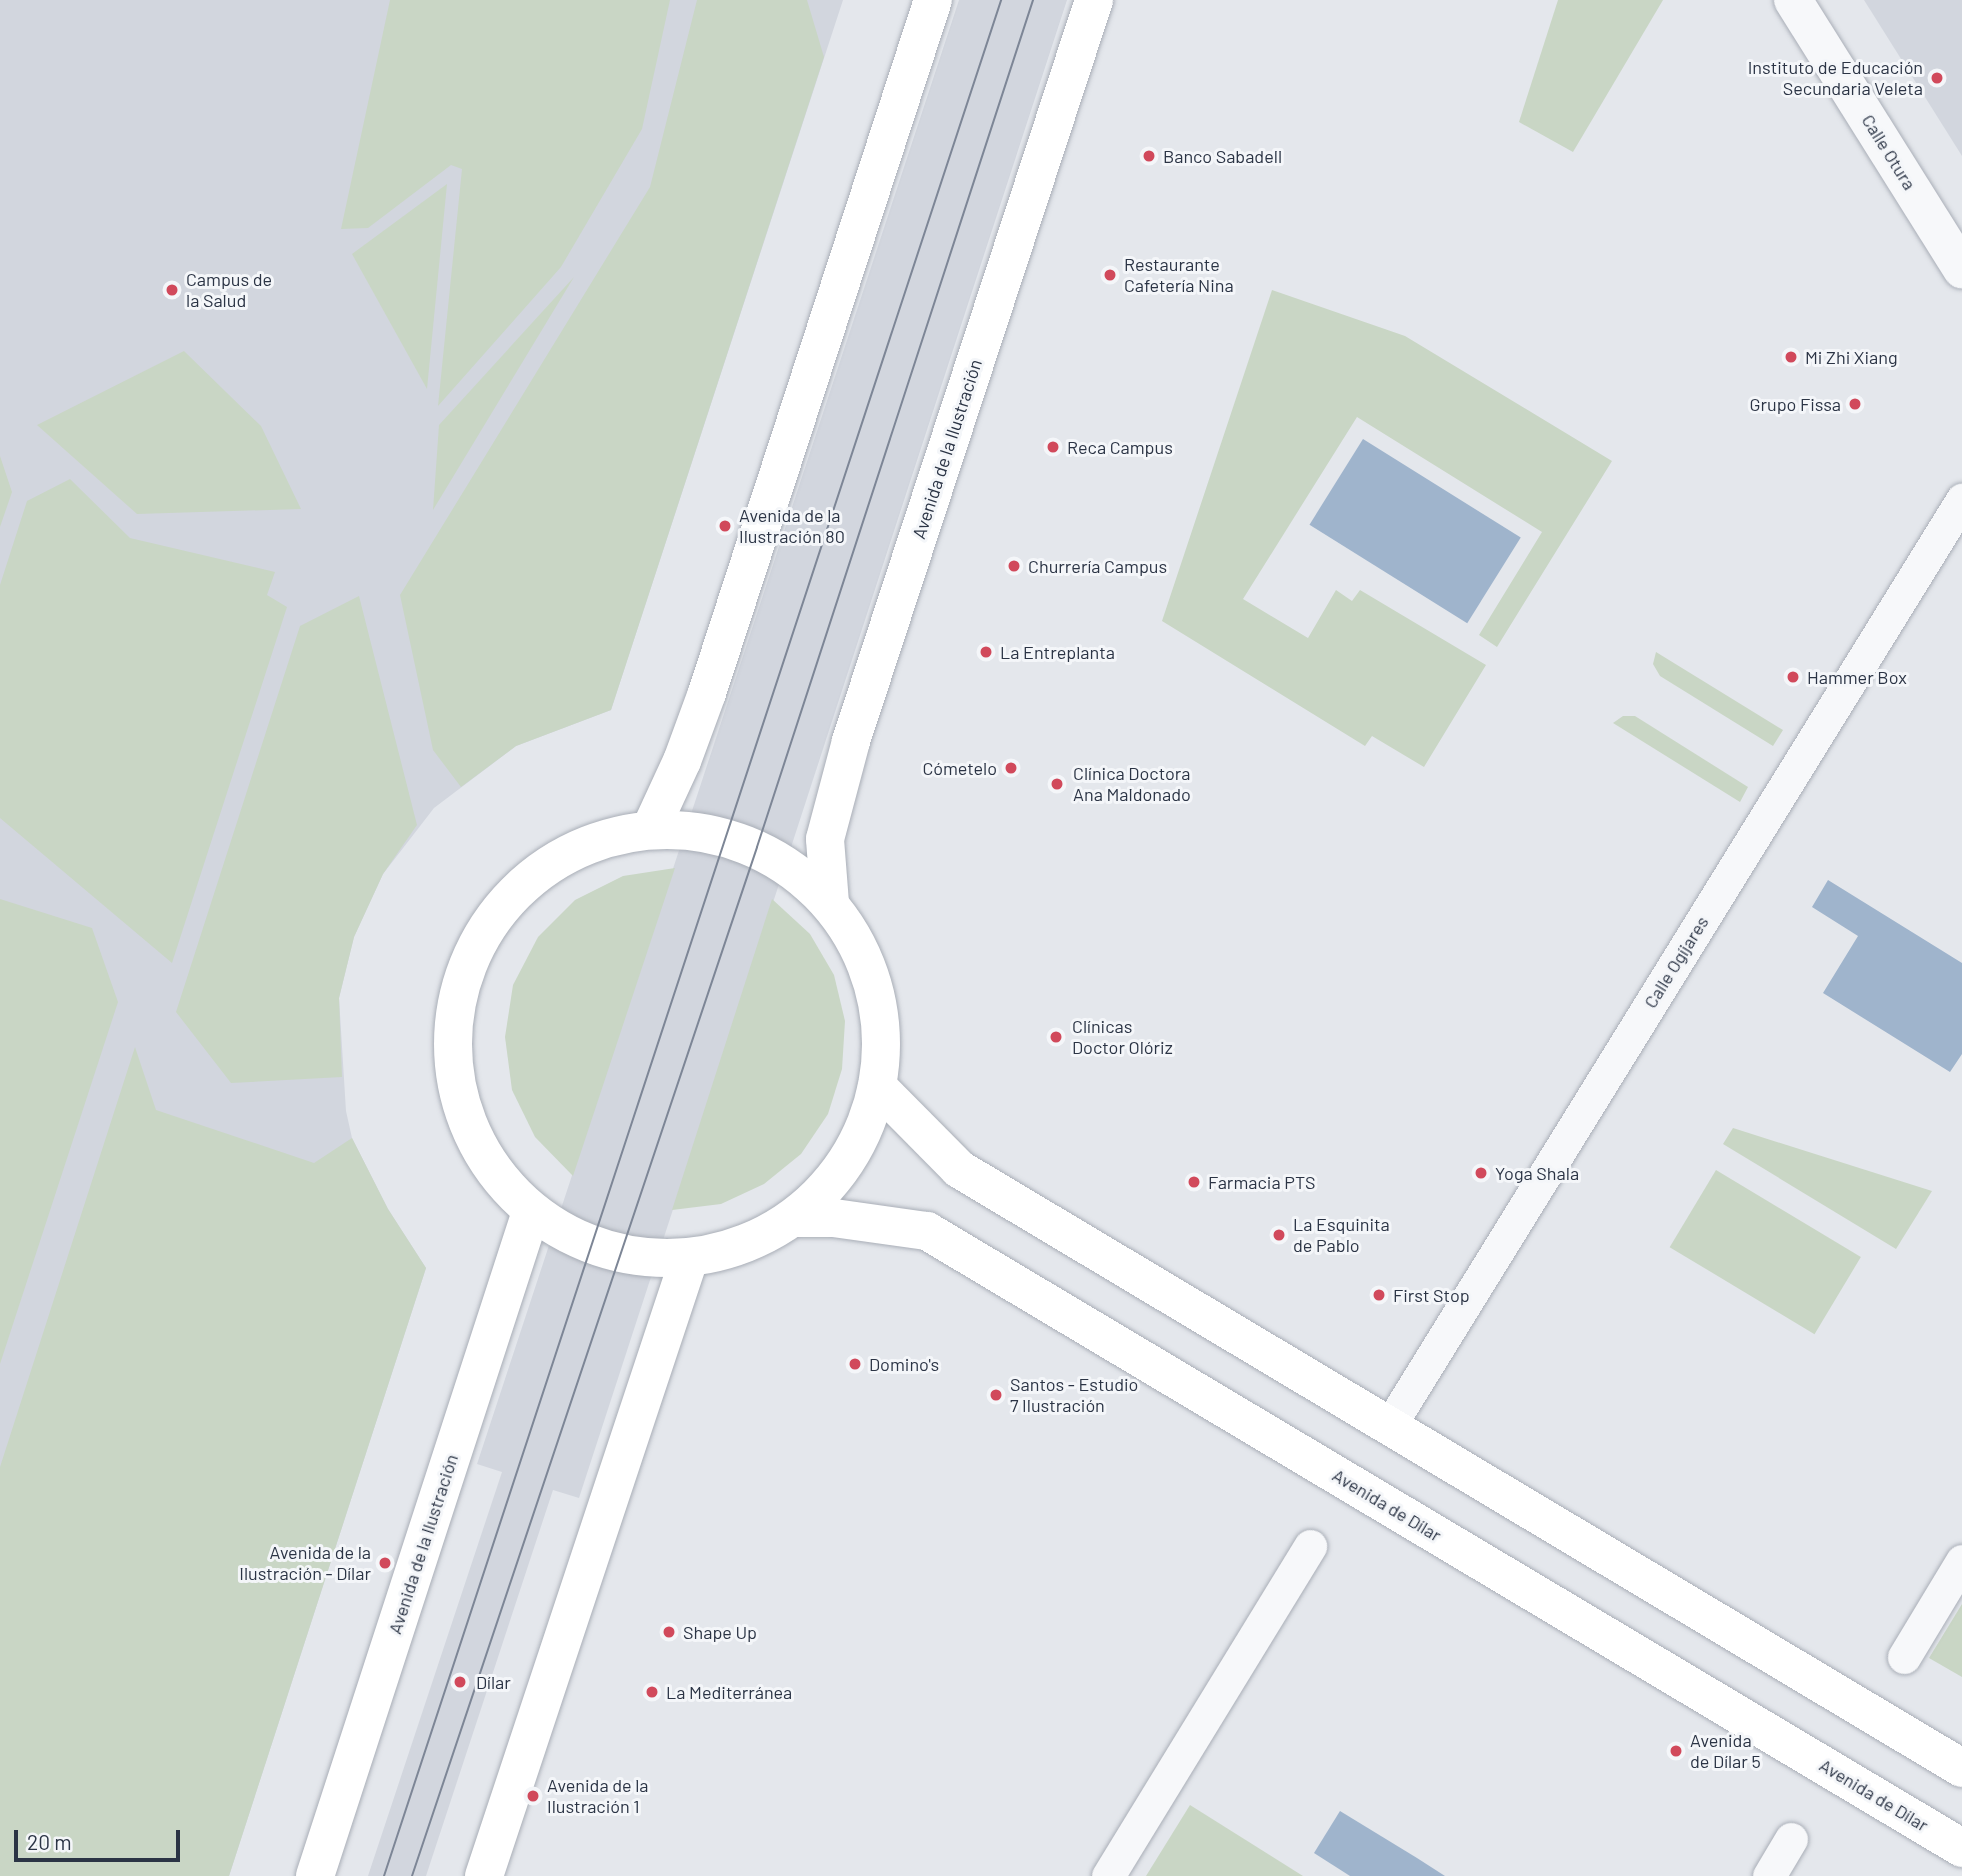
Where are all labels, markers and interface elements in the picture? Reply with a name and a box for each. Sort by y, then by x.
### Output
place label: Instituto de Educación Secundaria Veleta [1748,57,1923,100]
marker: Instituto de Educación Secundaria Veleta [1929,70,1945,86]
street label: Calle Otura [1857,110,1921,194]
place label: Banco Sabadell [1163,145,1282,167]
marker: Banco Sabadell [1141,148,1157,164]
place label: Restaurante Cafetería Nina [1124,254,1234,296]
marker: Restaurante Cafetería Nina [1102,267,1118,283]
place label: Campus de la Salud [186,269,272,312]
marker: Campus de la Salud [164,282,180,298]
place label: Mi Zhi Xiang [1805,346,1898,368]
marker: Mi Zhi Xiang [1783,349,1799,365]
street label: Avenida de la Ilustración [908,356,986,542]
place label: Grupo Fissa [1749,393,1841,415]
marker: Grupo Fissa [1847,396,1863,412]
place label: Reca Campus [1067,436,1173,458]
marker: Reca Campus [1045,439,1061,455]
place label: Avenida de la Ilustración 80 [739,505,845,548]
marker: Avenida de la Ilustración 80 [717,518,733,534]
place label: Churrería Campus [1028,555,1167,577]
marker: Churrería Campus [1006,558,1022,574]
place label: La Entreplanta [1000,641,1115,663]
marker: La Entreplanta [978,644,994,660]
place label: Hammer Box [1807,666,1907,688]
marker: Hammer Box [1785,669,1801,685]
place label: Cómetelo [922,757,997,779]
marker: Cómetelo [1003,760,1019,776]
place label: Clínica Doctora Ana Maldonado [1073,763,1191,806]
marker: Clínica Doctora Ana Maldonado [1047,774,1067,794]
street label: Calle Ogíjares [1639,912,1713,1012]
place label: Clínicas Doctor Olóriz [1072,1016,1173,1058]
marker: Clínicas Doctor Olóriz [1046,1027,1066,1047]
place label: Yoga Shala [1495,1162,1579,1184]
marker: Yoga Shala [1473,1165,1489,1181]
place label: Farmacia PTS [1208,1171,1316,1193]
marker: Farmacia PTS [1186,1174,1202,1190]
place label: La Esquinita de Pablo [1293,1214,1390,1256]
marker: La Esquinita de Pablo [1271,1227,1287,1243]
place label: First Stop [1393,1284,1470,1306]
marker: First Stop [1371,1287,1387,1303]
place label: Domino's [869,1353,939,1375]
marker: Domino's [847,1356,863,1372]
place label: Santos - Estudio 7 Ilustración [1010,1374,1138,1416]
marker: Santos - Estudio 7 Ilustración [988,1387,1004,1403]
street label: Avenida de la Ilustración [384,1451,462,1637]
street label: Avenida de Dílar [1329,1464,1445,1546]
place label: Avenida de la Ilustración - Dílar [239,1542,371,1584]
marker: Avenida de la Ilustración - Dílar [377,1555,393,1571]
place label: Shape Up [683,1621,757,1643]
marker: Shape Up [661,1624,677,1640]
place label: Dílar [476,1671,511,1693]
marker: Dílar [450,1672,470,1692]
place label: La Mediterránea [666,1681,792,1703]
marker: La Mediterránea [644,1684,660,1700]
place label: Avenida de Dílar 5 [1690,1730,1761,1772]
marker: Avenida de Dílar 5 [1668,1743,1684,1759]
street label: Avenida de Dílar [1816,1754,1932,1836]
place label: Avenida de la Ilustración 1 [547,1775,649,1817]
marker: Avenida de la Ilustración 1 [525,1788,541,1804]
scale bar [18,1816,184,1860]
text: 20 m [27,1829,72,1854]

